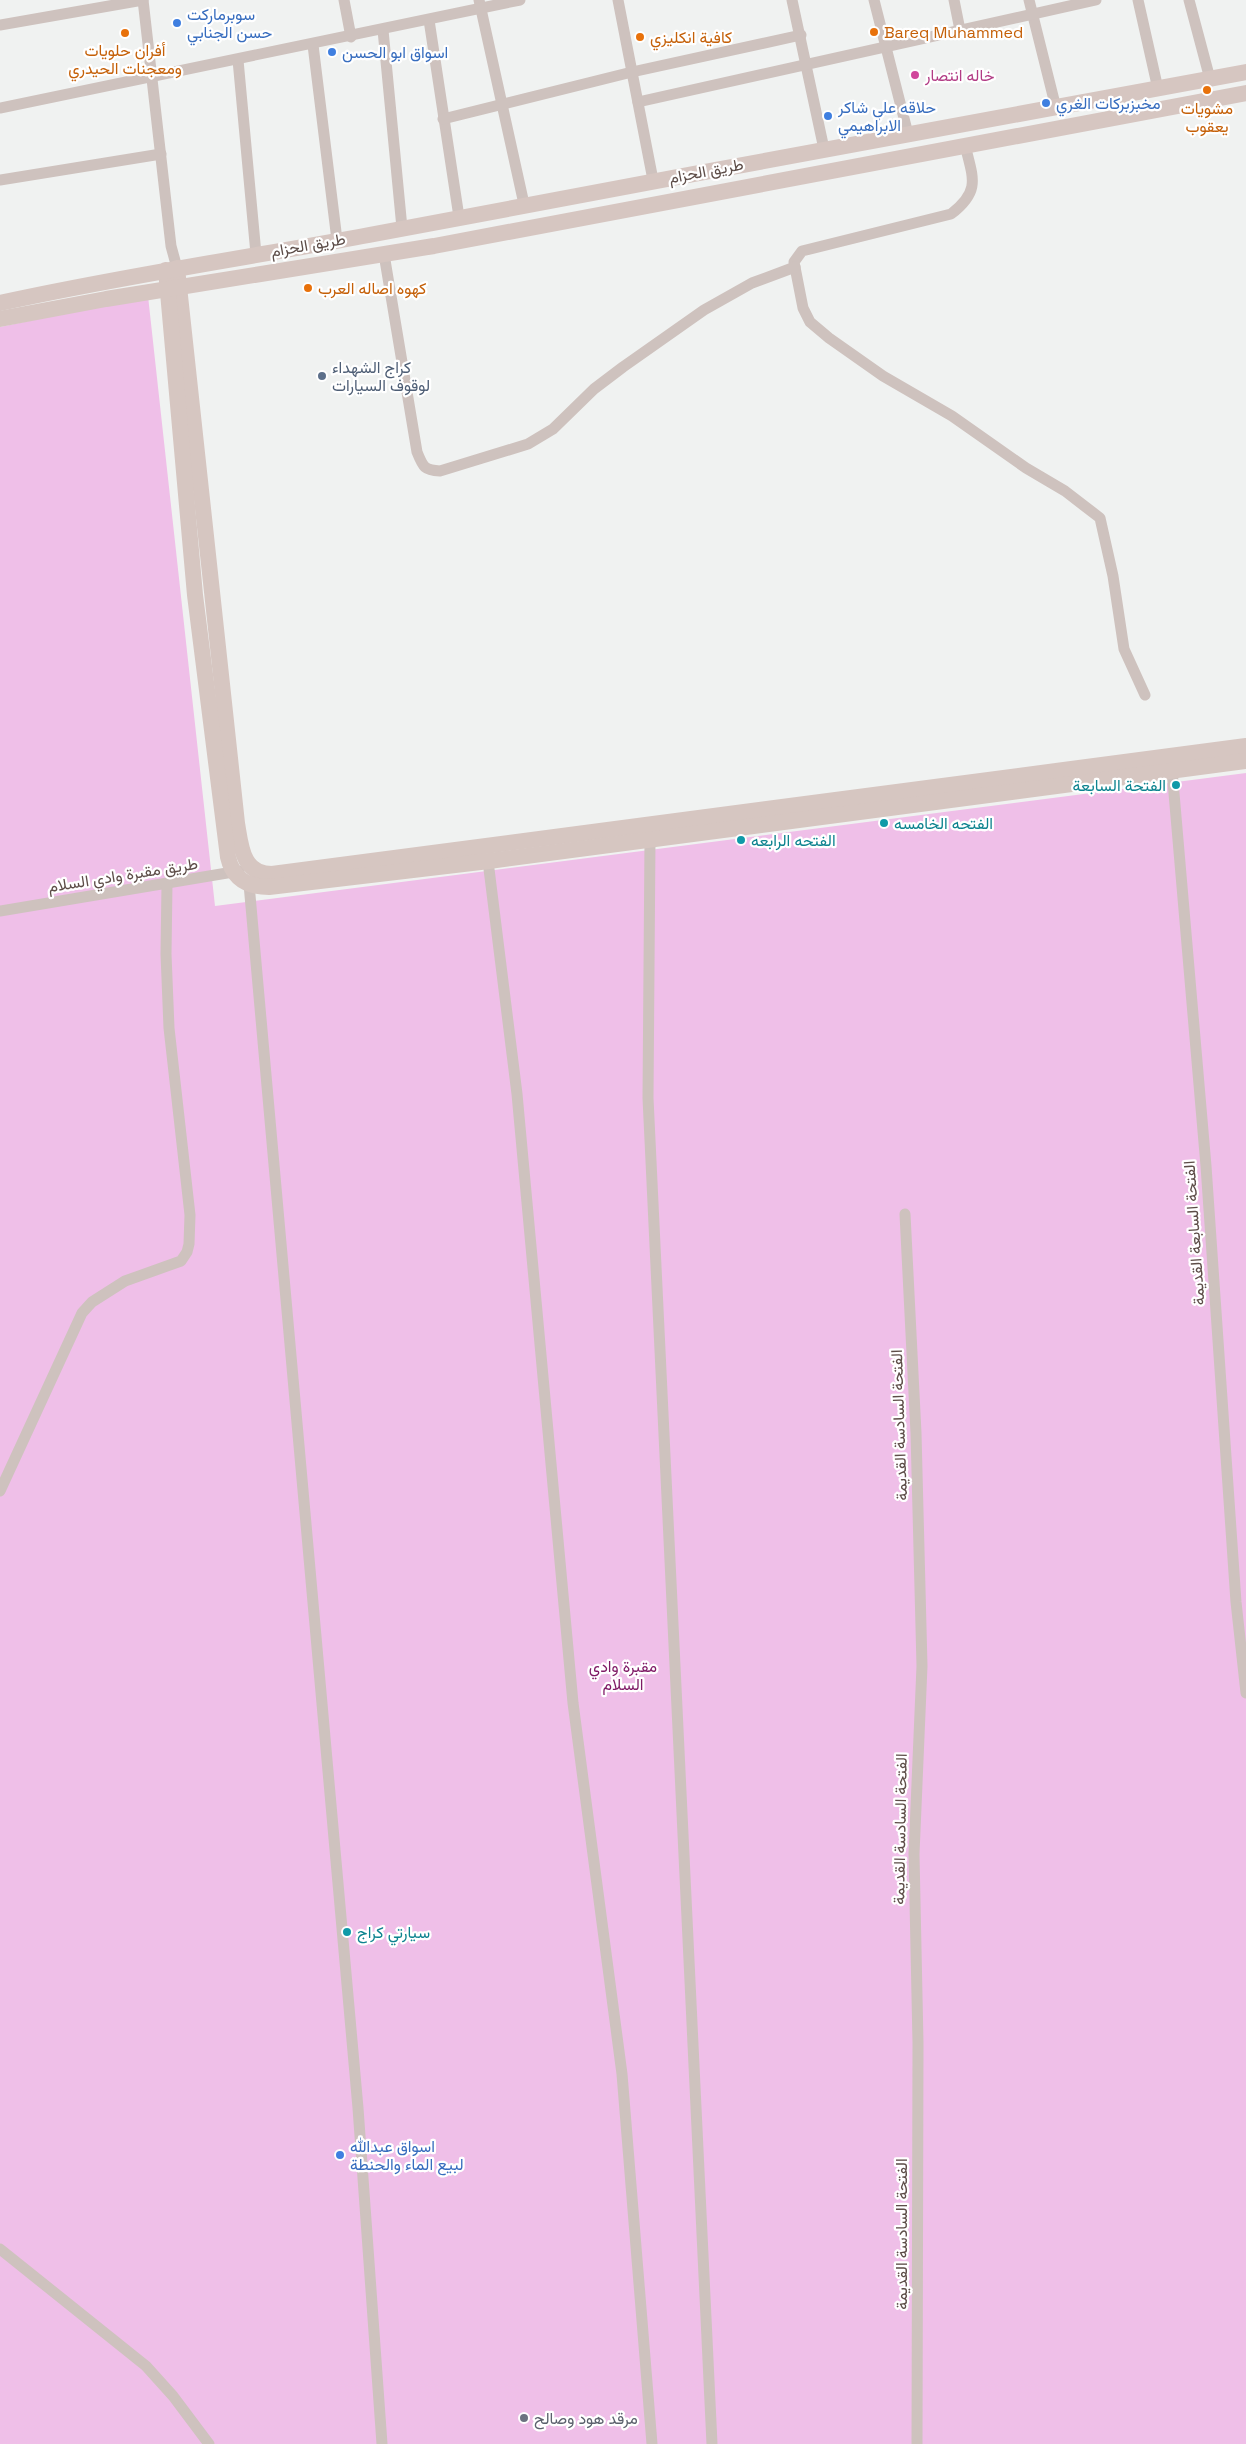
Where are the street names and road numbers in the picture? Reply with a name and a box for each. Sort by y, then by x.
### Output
street label: طريق الحزام [667,153,745,189]
street label: طريق الحزام [269,228,347,262]
street label: طريق مقبرة وادي السلام [47,853,200,900]
street label: الفتحة السابعة القديمة [1178,1160,1210,1306]
street label: الفتحة السادسة القديمة [886,1349,912,1501]
street label: الفتحة السادسة القديمة [888,1753,912,1905]
street label: الفتحة السادسة القديمة [891,2158,912,2310]

